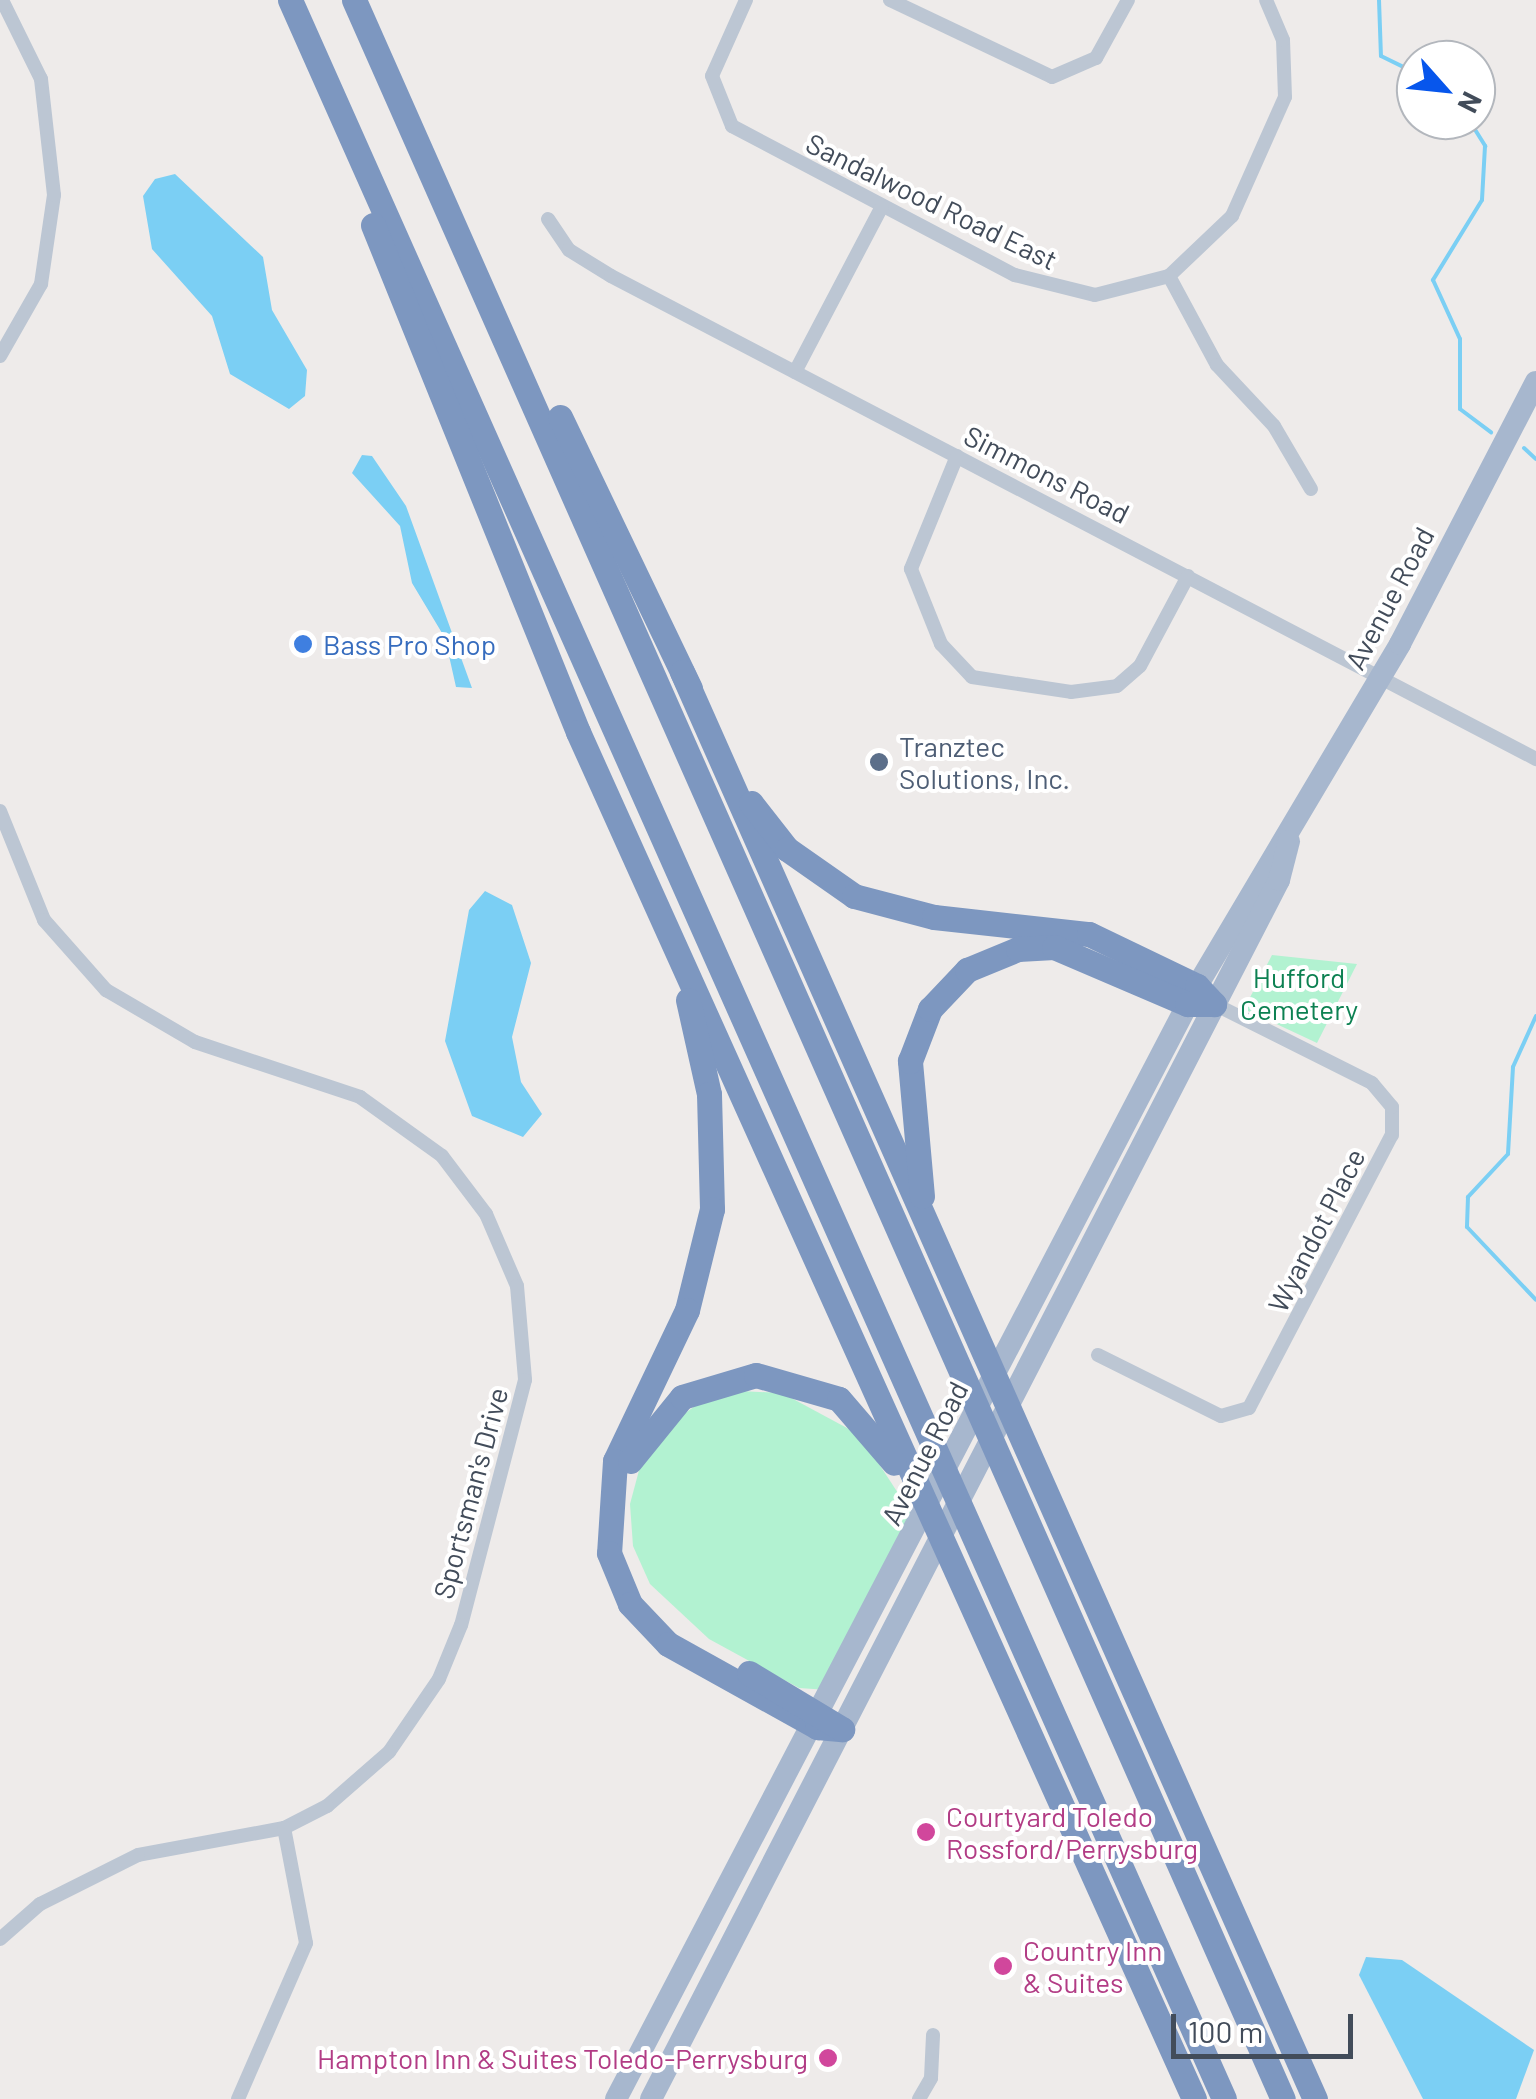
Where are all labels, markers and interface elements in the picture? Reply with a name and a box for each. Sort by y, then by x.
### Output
north arrow [1396,40,1496,140]
text: N [1452,87,1490,119]
street label: Sandalwood Road East [801,126,1063,276]
street label: Simmons Road [959,418,1135,530]
street label: Avenue Road [1337,521,1441,675]
place label: Bass Pro Shop [323,627,496,661]
marker: Bass Pro Shop [292,633,314,655]
place label: Tranztec Solutions, Inc. [899,729,1070,795]
marker: Tranztec Solutions, Inc. [868,751,890,773]
park label: Hufford Cemetery [1240,960,1358,1026]
street label: Wyandot Place [1260,1143,1372,1317]
street label: Avenue Road [874,1376,974,1530]
street label: Sportsman's Drive [426,1384,514,1602]
place label: Courtyard Toledo Rossford/Perrysburg [946,1799,1198,1865]
marker: Courtyard Toledo Rossford/Perrysburg [915,1821,937,1843]
place label: Country Inn & Suites [1023,1933,1162,1999]
marker: Country Inn & Suites [992,1955,1014,1977]
scale bar [1176,1994,1358,2056]
text: 100 m [1188,2013,1263,2049]
place label: Hampton Inn & Suites Toledo-Perrysburg [317,2041,808,2075]
marker: Hampton Inn & Suites Toledo-Perrysburg [817,2047,839,2069]

